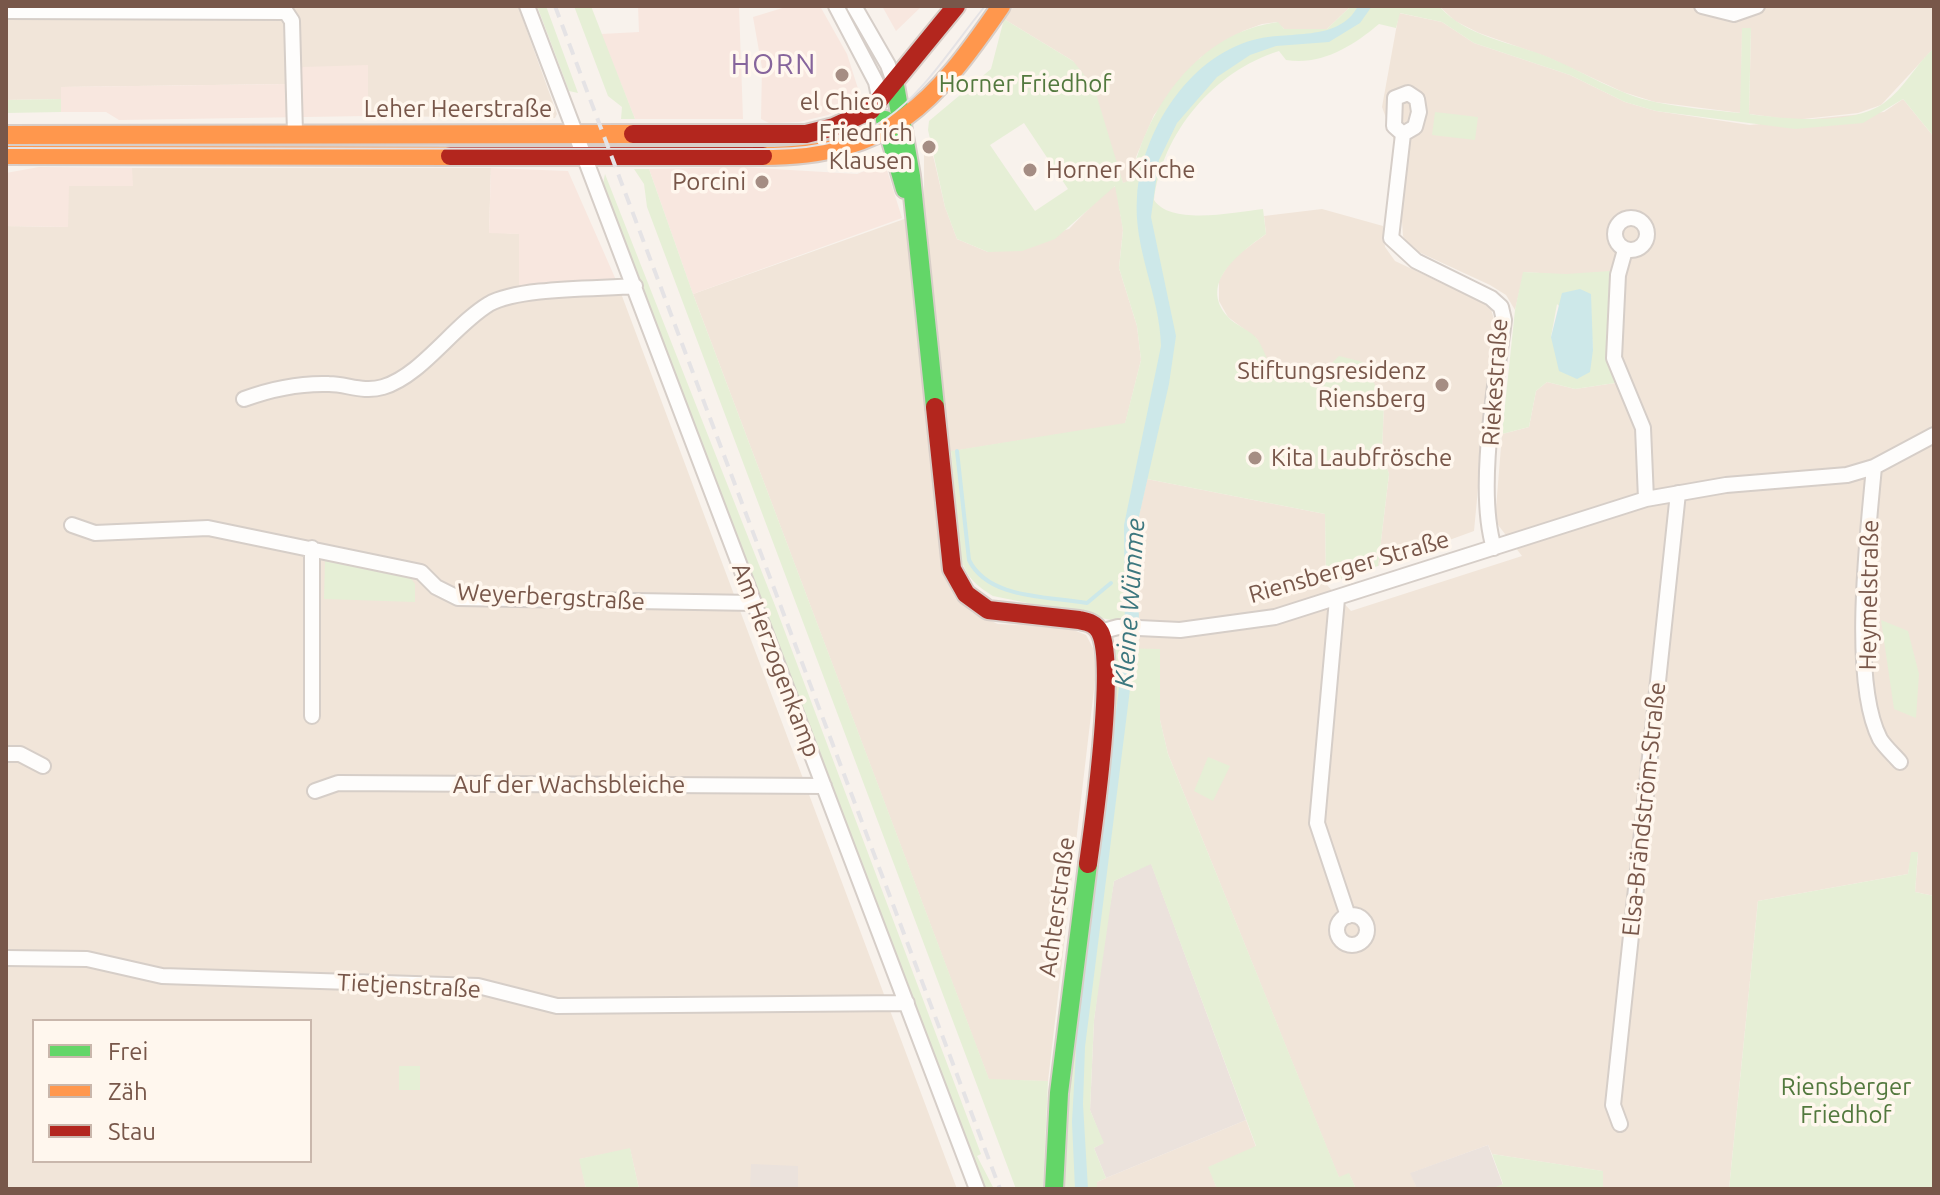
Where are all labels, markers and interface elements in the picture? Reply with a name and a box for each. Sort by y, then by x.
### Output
district label: HORN [731,48,817,82]
marker: el Chico [833,66,851,84]
park label: Horner Friedhof [939,70,1111,98]
place label: el Chico [800,88,884,116]
street label: Leher Heerstraße [364,95,552,123]
place label: Friedrich Klausen [819,119,913,175]
marker: Friedrich Klausen [920,138,938,156]
place label: Horner Kirche [1046,156,1196,184]
marker: Horner Kirche [1021,161,1039,179]
place label: Porcini [672,168,746,196]
marker: Porcini [753,173,771,191]
street label: Riekestraße [1476,317,1514,447]
place label: Stiftungsresidenz Riensberg [1237,357,1426,413]
marker: Stiftungsresidenz Riensberg [1433,376,1451,394]
place label: Kita Laubfrösche [1271,444,1452,472]
marker: Kita Laubfrösche [1246,449,1264,467]
water label: Kleine Wümme [1109,517,1151,689]
street label: Heymelstraße [1853,519,1885,671]
street label: Riensberger Straße [1245,525,1453,609]
street label: Am Herzogenkamp [726,559,826,761]
street label: Weyerbergstraße [456,578,646,616]
street label: Elsa-Brändström-Straße [1616,680,1672,938]
street label: Auf der Wachsbleiche [453,771,685,799]
street label: Achterstraße [1033,835,1081,979]
street label: Tietjenstraße [336,968,482,1004]
legend [32,1019,312,1163]
text: Frei [108,1038,148,1065]
park label: Riensberger Friedhof [1781,1073,1911,1129]
text: Zäh [108,1078,148,1105]
text: Stau [108,1118,156,1145]

